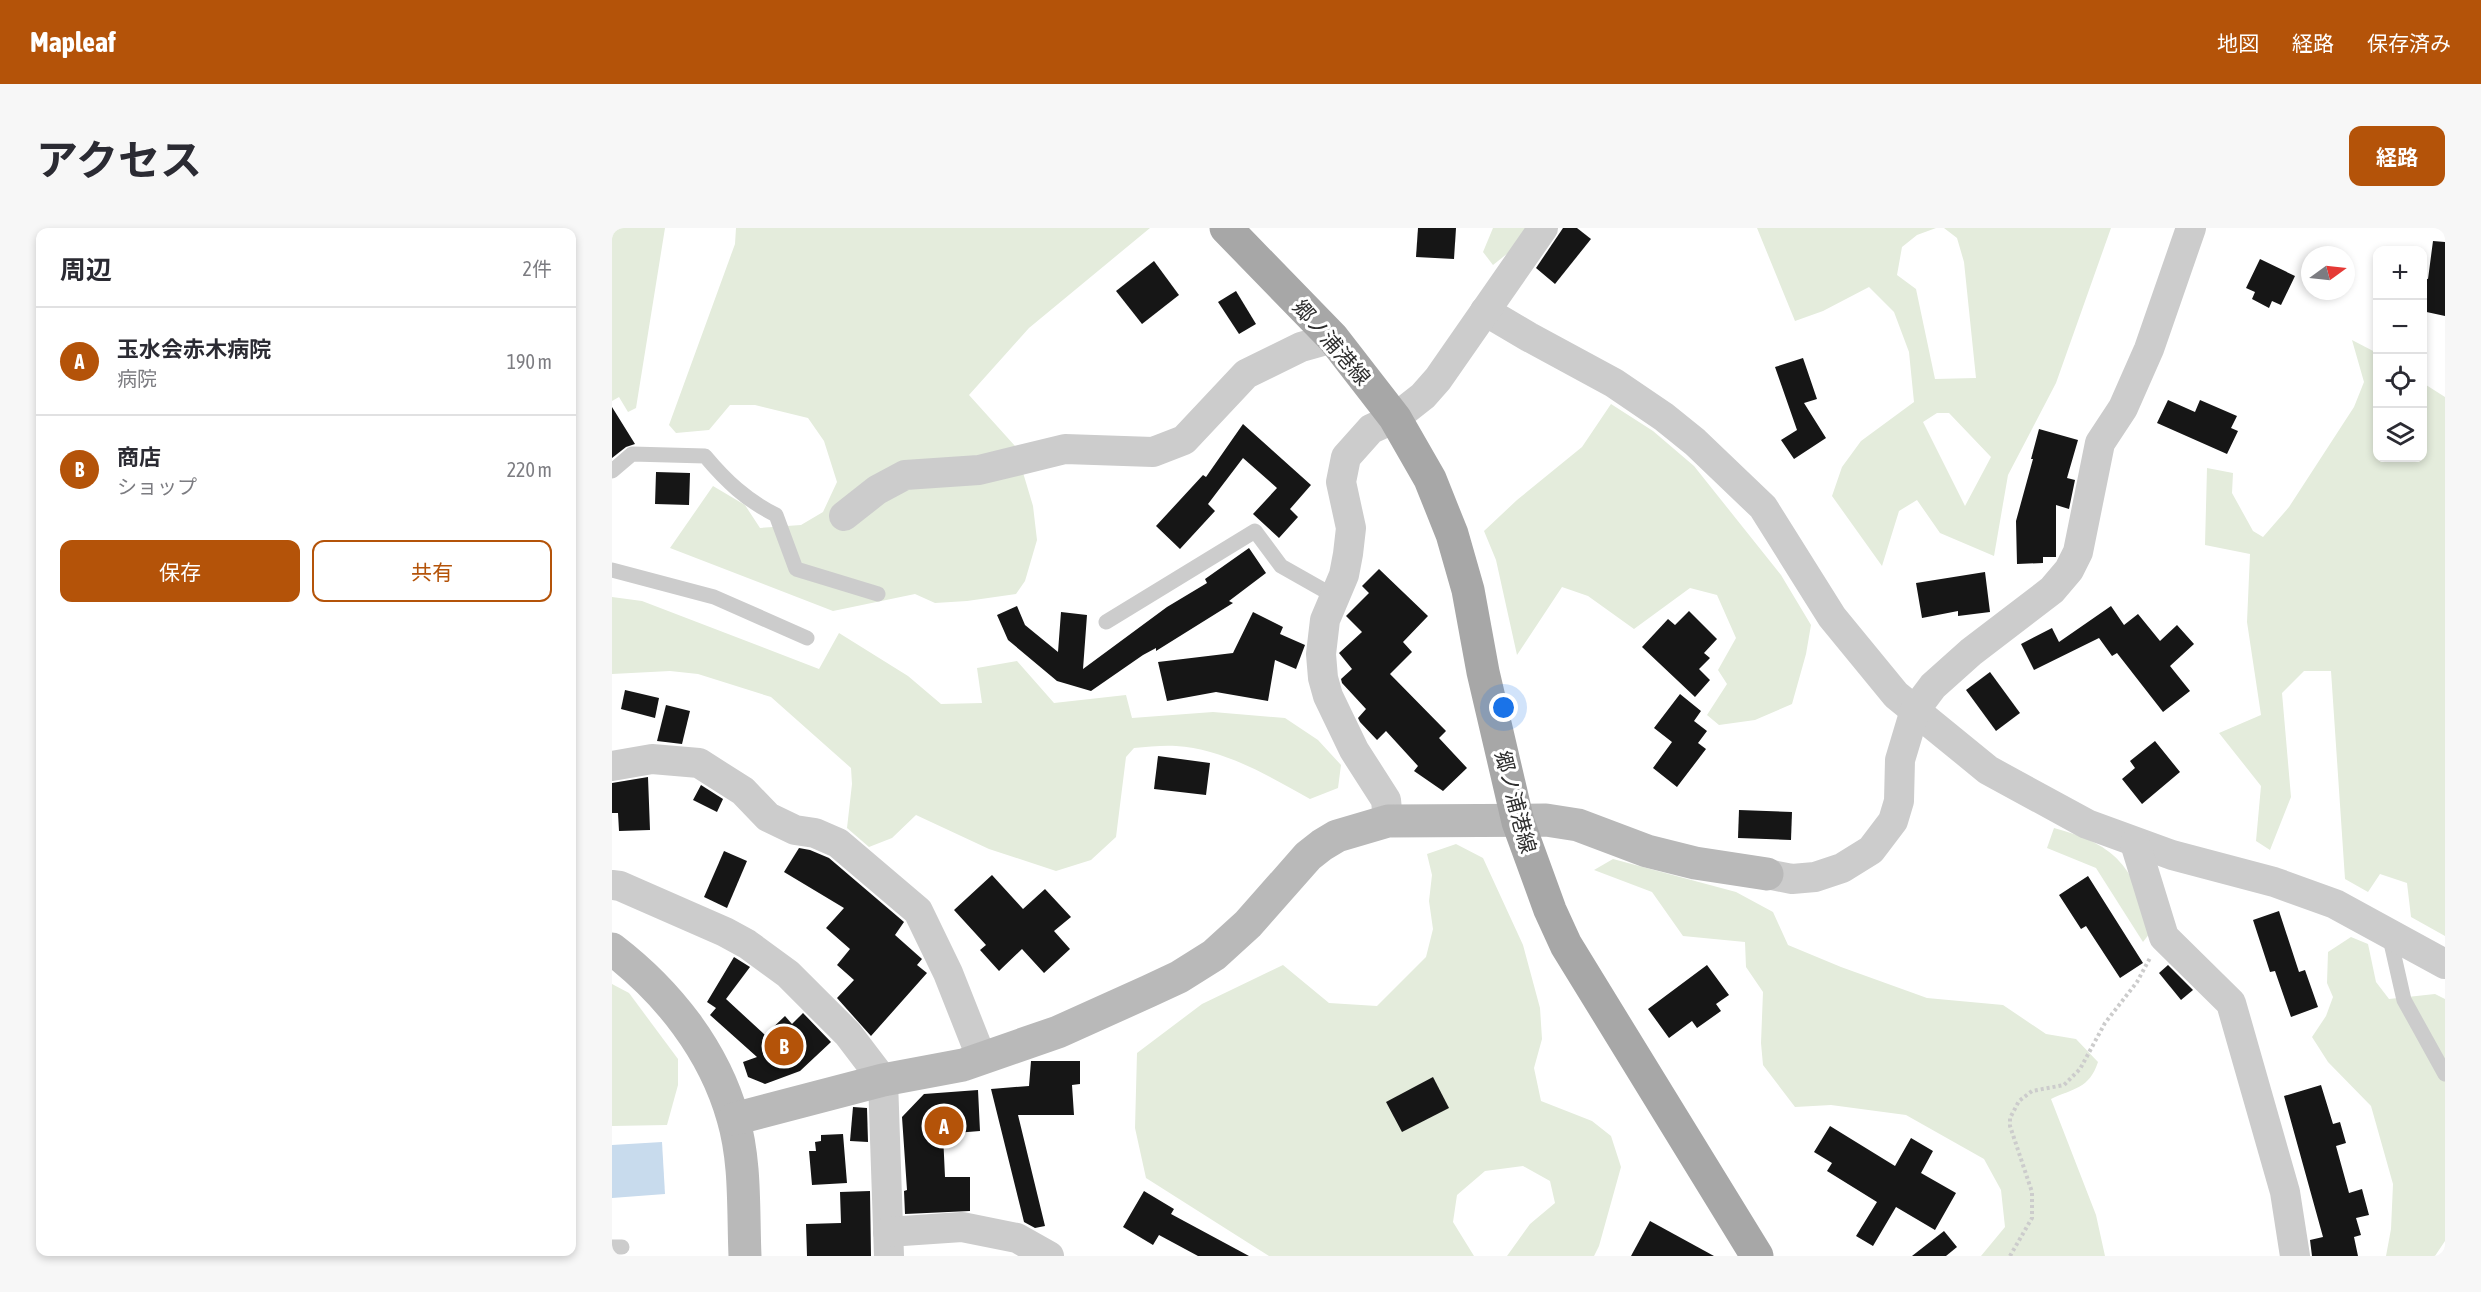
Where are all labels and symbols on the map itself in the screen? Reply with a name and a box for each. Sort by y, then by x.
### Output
north arrow [2301,246,2355,300]
street label: 郷ノ浦港線 [1289,295,1375,389]
your location [1489,693,1518,722]
street label: 郷ノ浦港線 [1491,748,1541,856]
pin: B [764,1024,804,1068]
pin: A [924,1104,964,1148]

